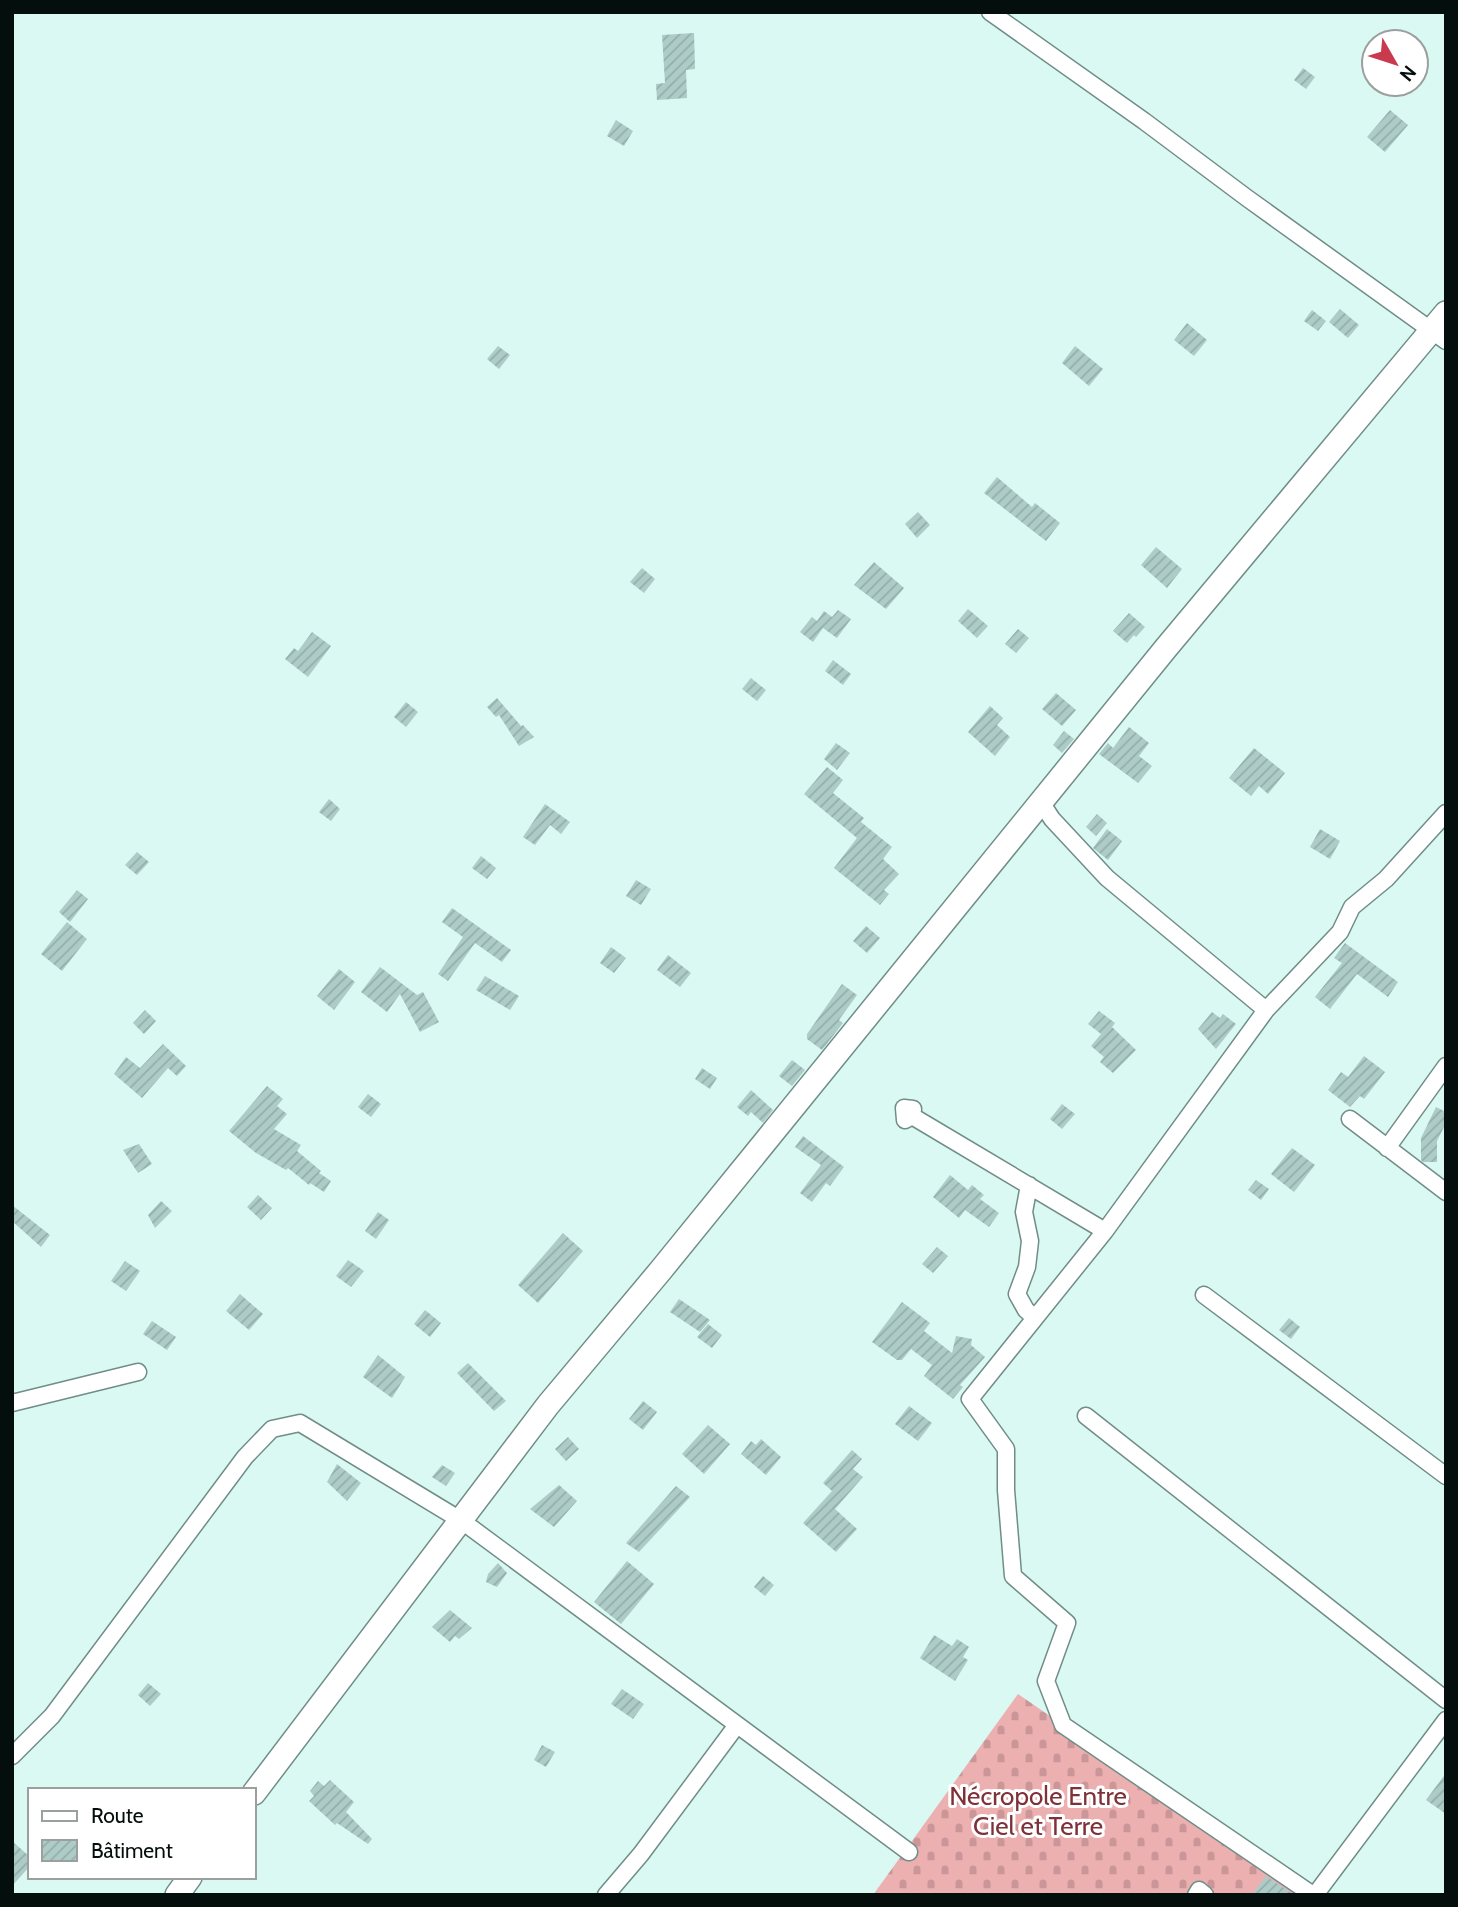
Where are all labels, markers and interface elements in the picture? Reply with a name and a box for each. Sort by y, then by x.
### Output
north arrow [1360,28,1430,98]
text: N [1395,61,1421,86]
park label: Nécropole Entre Ciel et Terre [949,1780,1127,1842]
legend [28,1788,256,1879]
text: Route [91,1803,144,1828]
text: Bâtiment [91,1838,173,1863]

